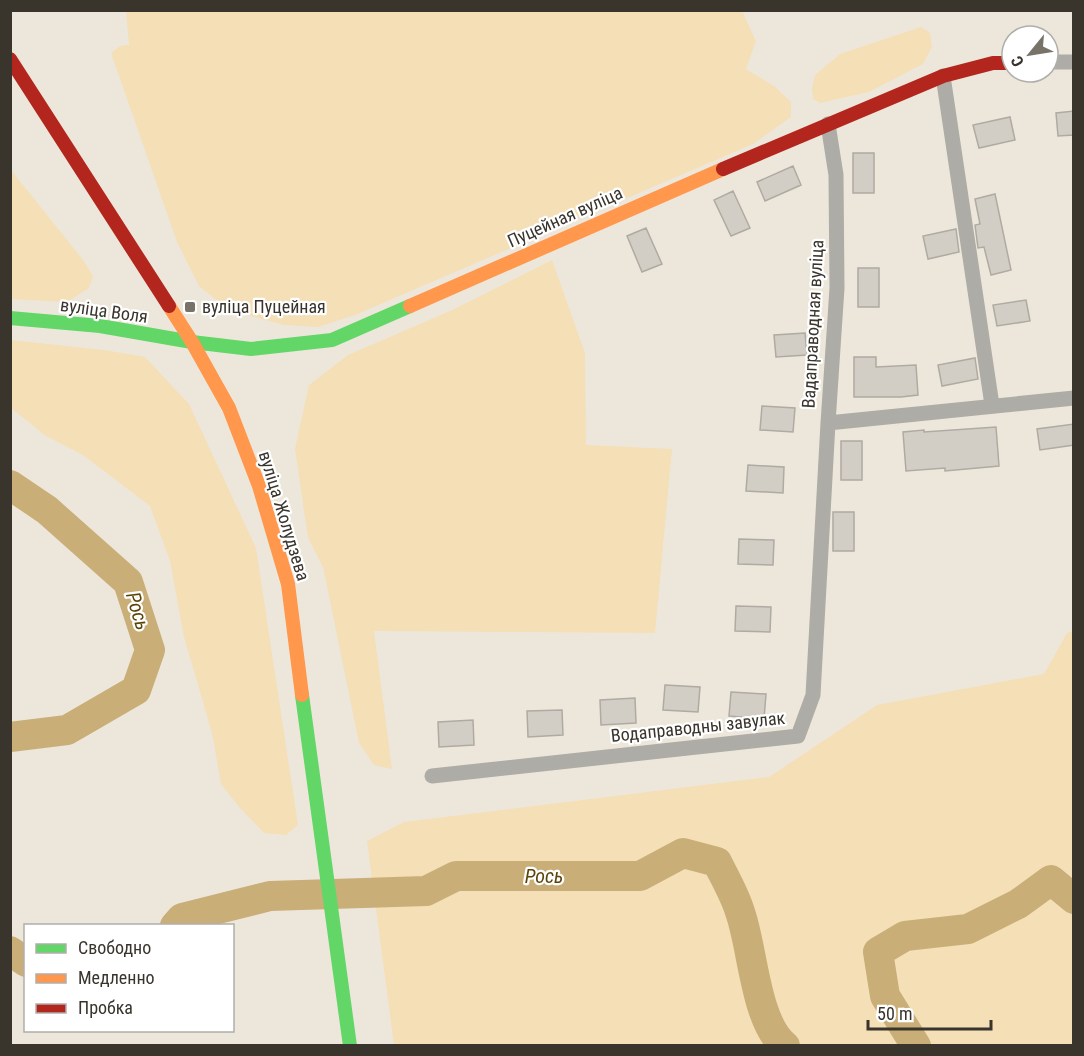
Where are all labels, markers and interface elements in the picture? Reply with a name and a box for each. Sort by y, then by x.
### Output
north arrow [1000,24,1060,84]
text: С [1007,53,1028,70]
street label: Пуцейная вуліца [504,182,626,251]
street label: Вадаправодная вуліца [798,239,827,409]
street label: вуліца Воля [59,294,149,327]
place label: вуліца Пуцейная [202,296,326,317]
marker: вуліца Пуцейная [183,300,197,314]
street label: вуліца Жолудзева [255,448,314,583]
water label: Рось [121,589,155,633]
street label: Водаправодны завулак [610,707,786,746]
water label: Рось [525,864,563,888]
legend [24,924,234,1032]
text: Свободно [78,937,151,958]
text: Медленно [78,967,155,988]
scale bar [868,993,991,1031]
text: Пробка [78,997,133,1018]
text: 50 m [877,1003,912,1024]

